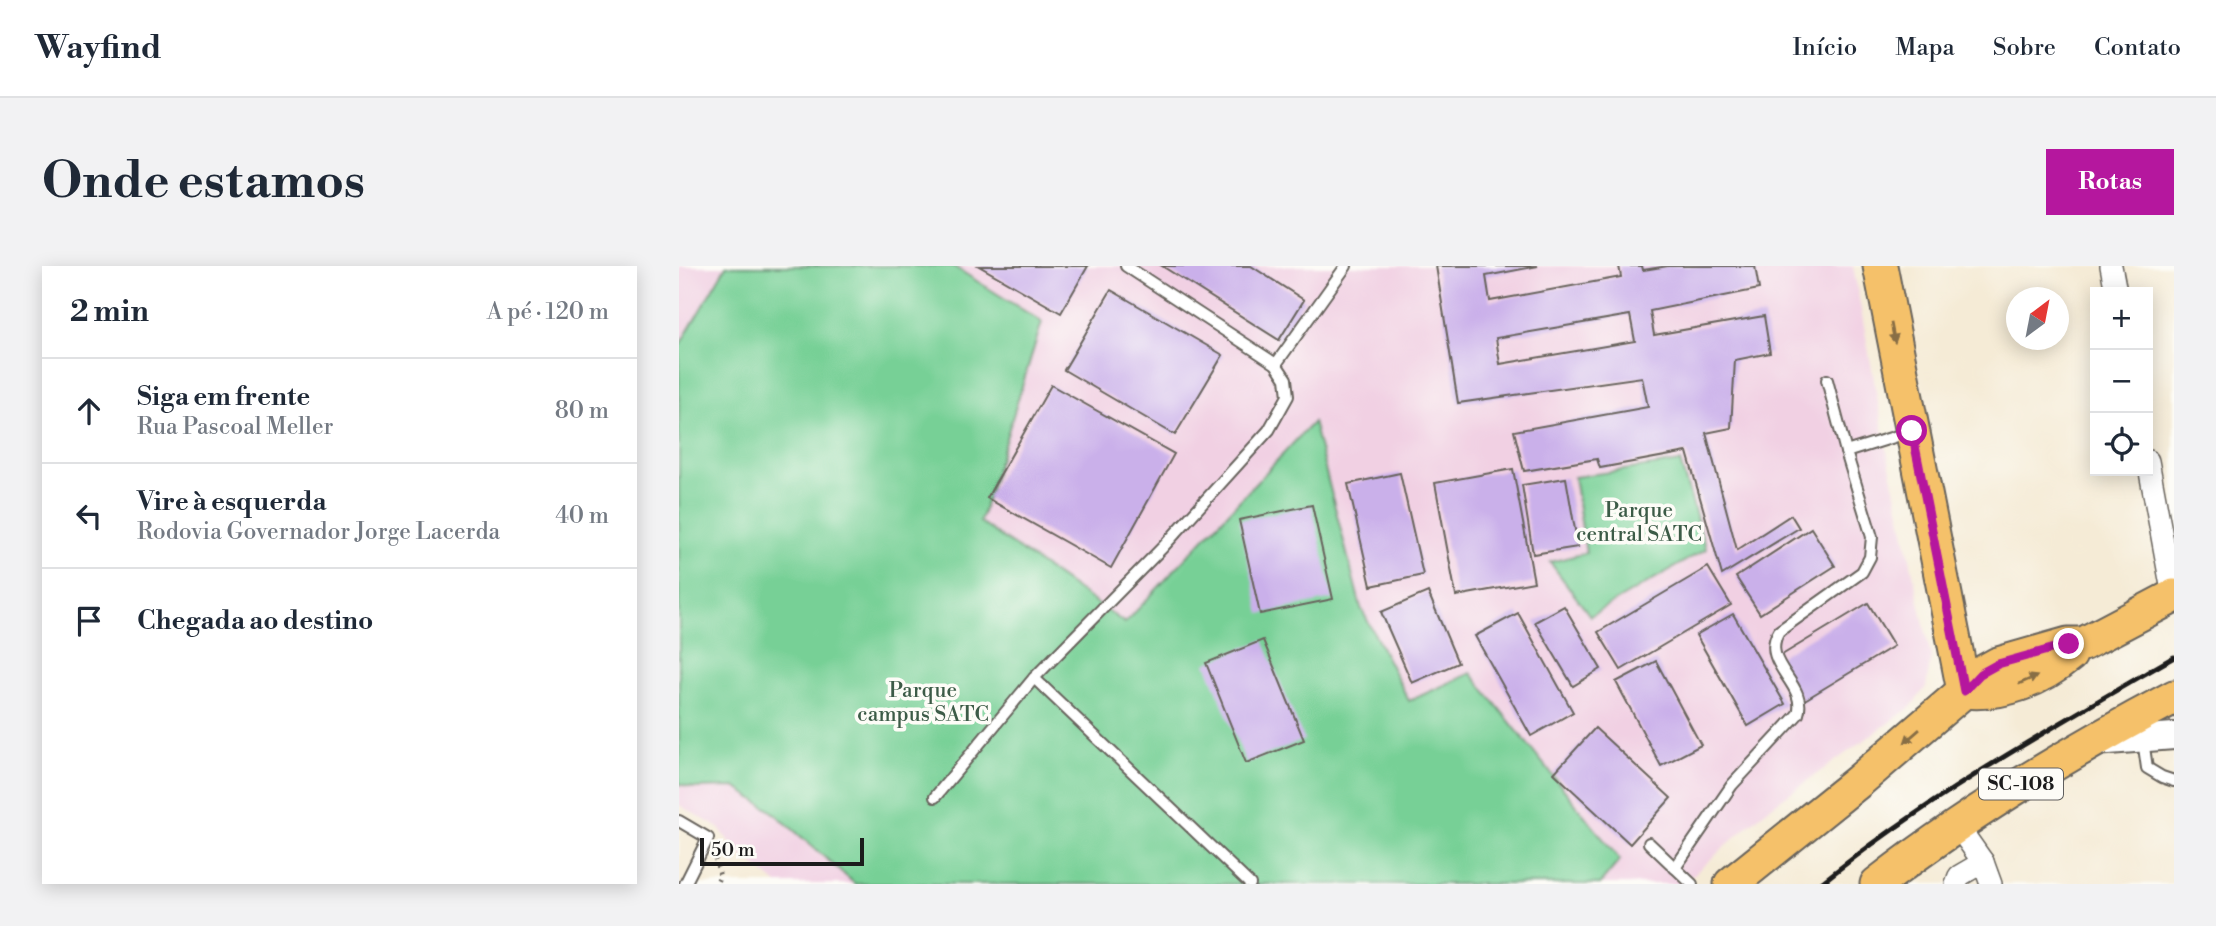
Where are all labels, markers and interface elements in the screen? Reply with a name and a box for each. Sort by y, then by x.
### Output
text: Wayfind [35,28,162,69]
text: Início [1793,33,1857,63]
text: Mapa [1895,33,1955,63]
text: Sobre [1993,33,2056,63]
text: Contato [2094,33,2181,63]
button: Rotas [2046,149,2174,215]
text: Onde estamos [42,152,365,213]
north arrow [2006,287,2069,350]
map controls [2090,287,2153,476]
button: + [2090,287,2153,350]
text: 2 min [70,293,149,331]
text: A pé · 120 m [487,298,609,326]
one-way arrow [1888,322,1899,344]
button: − [2090,350,2153,413]
text: Siga em frente [137,381,310,413]
icon: ahead [70,392,108,430]
text: 80 m [555,397,609,425]
text: Rua Pascoal Meller [137,413,333,441]
button: locate [2090,413,2153,476]
route start [1896,415,1927,446]
text: Vire à esquerda [137,486,327,518]
icon: left [70,497,108,535]
park label: Parque central SATC [1576,498,1702,548]
text: 40 m [555,502,609,530]
text: Rodovia Governador Jorge Lacerda [137,518,500,546]
icon: arrive [70,602,108,640]
text: Chegada ao destino [137,605,373,637]
route end [2053,628,2084,659]
one-way arrow [2018,675,2039,686]
park label: Parque campus SATC [857,678,989,728]
one-way arrow [1904,728,1921,743]
road number: SC-108 [1979,769,2063,800]
scale bar [700,835,865,867]
text: 50 m [711,838,755,862]

